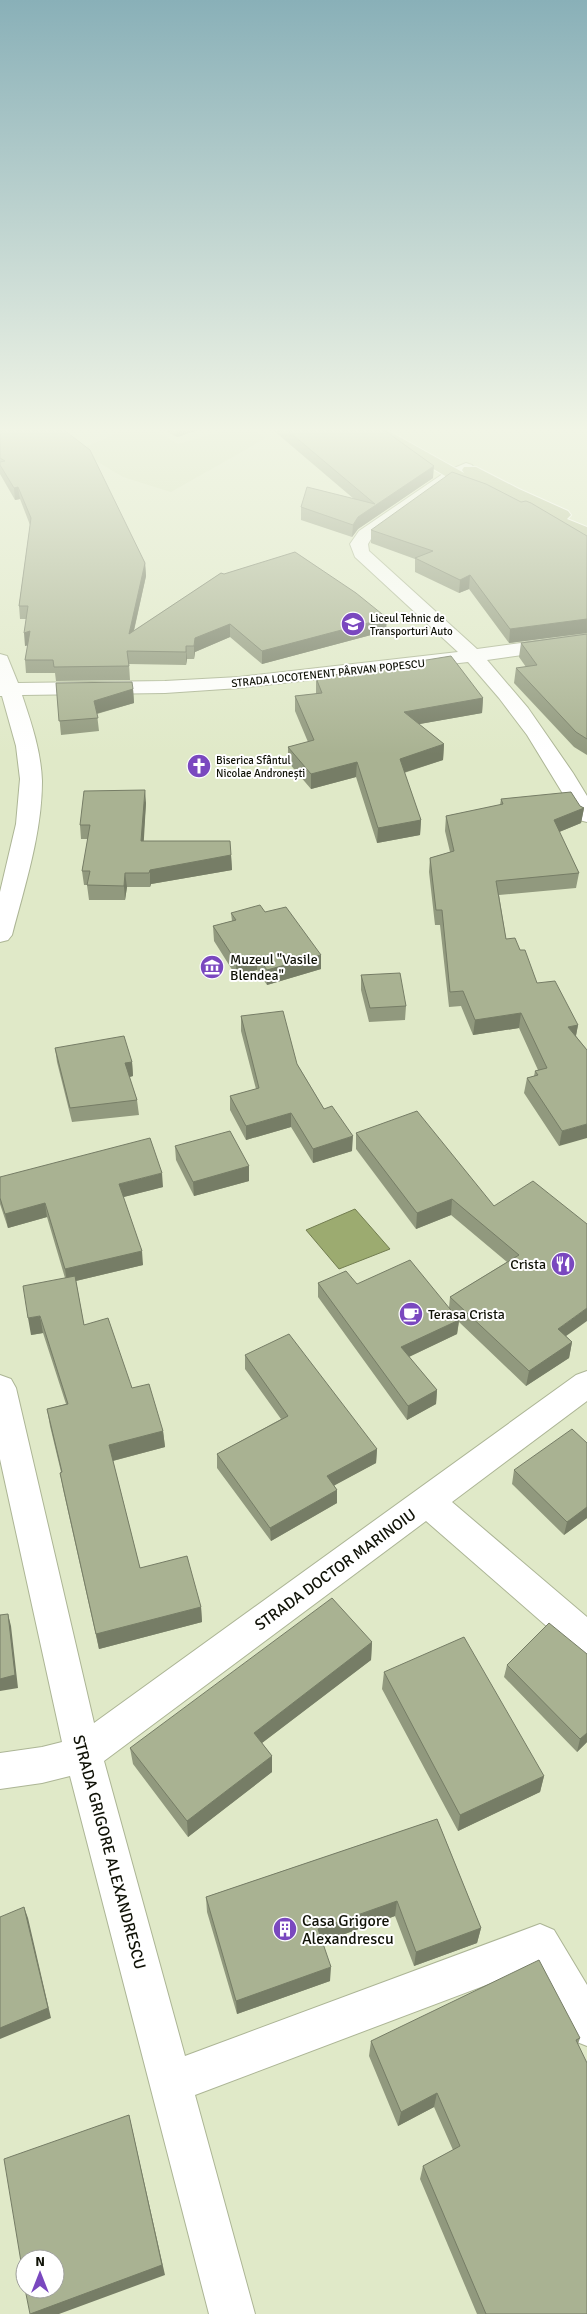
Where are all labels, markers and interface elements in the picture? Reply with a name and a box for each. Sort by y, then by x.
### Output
school or university icon: Liceul Tehnic de Transporturi Auto [340,611,366,637]
place label: Liceul Tehnic de Transporturi Auto [370,612,453,638]
street label: STRADA LOCOTENENT PÂRVAN POPESCU [230,656,426,690]
church icon: Biserica Sfântul Nicolae Andronești [186,753,212,779]
place label: Biserica Sfântul Nicolae Andronești [216,754,305,780]
place label: Muzeul "Vasile Blendea" [230,951,318,984]
museum icon: Muzeul "Vasile Blendea" [199,954,225,980]
restaurant icon: Crista [550,1251,576,1277]
place label: Crista [510,1256,546,1273]
cafe icon: Terasa Crista [398,1301,424,1327]
place label: Terasa Crista [428,1306,505,1323]
street label: STRADA DOCTOR MARINOIU [251,1505,420,1635]
street label: STRADA GRIGORE ALEXANDRESCU [68,1733,150,1972]
place label: Casa Grigore Alexandrescu [302,1911,394,1949]
building icon: Casa Grigore Alexandrescu [272,1916,298,1942]
north arrow [15,2249,65,2299]
text: N [35,2253,45,2270]

